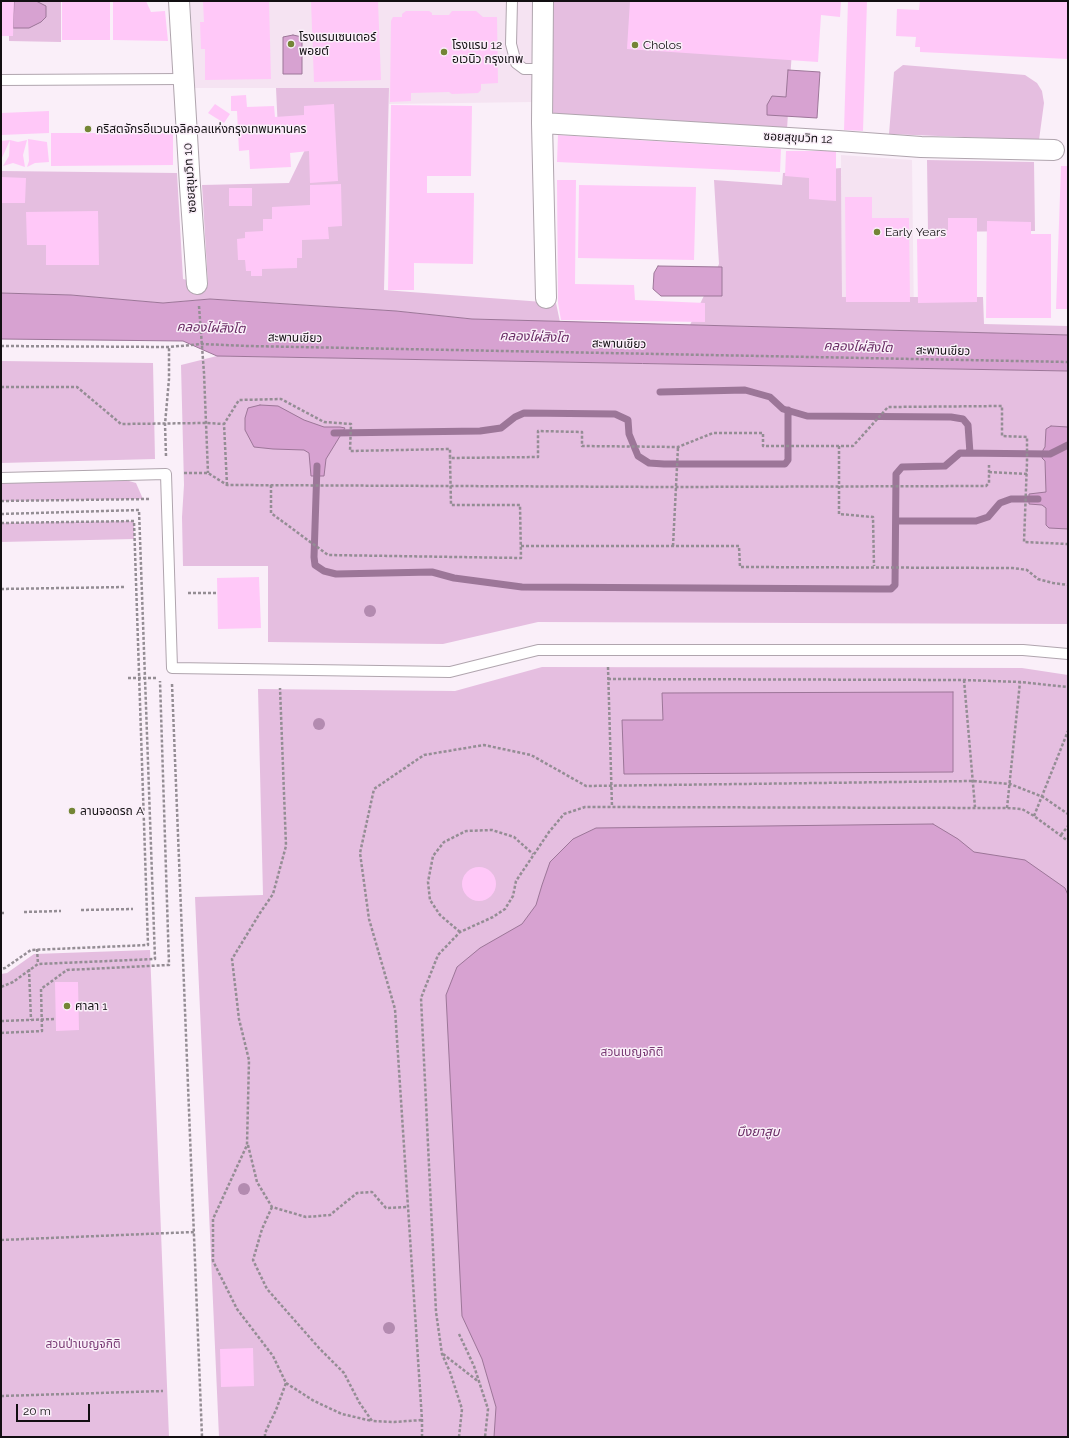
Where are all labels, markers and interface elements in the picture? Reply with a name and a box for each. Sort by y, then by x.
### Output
place label: โรงแรมเซนเตอร์ พอยต์ [299,30,376,58]
place label: โรงแรม 12 อเวนิว กรุงเทพ [452,38,523,66]
place label: Cholos [643,38,682,52]
marker: โรงแรมเซนเตอร์ พอยต์ [286,39,296,49]
marker: Cholos [630,40,640,50]
marker: โรงแรม 12 อเวนิว กรุงเทพ [439,47,449,57]
place label: คริสตจักรอีแวนเจลิคอลแห่งกรุงเทพมหานคร [96,122,306,136]
marker: คริสตจักรอีแวนเจลิคอลแห่งกรุงเทพมหานคร [83,124,93,134]
street label: ซอยสุขุมวิท 12 [763,129,833,147]
street label: ซอยสุขุมวิท 10 [180,142,200,214]
place label: Early Years [885,225,946,239]
marker: Early Years [872,227,882,237]
water label: คลองไผ่สิงโต [176,319,246,337]
water label: คลองไผ่สิงโต [499,328,569,346]
street label: สะพานเขียว [268,330,322,346]
street label: สะพานเขียว [592,336,646,352]
water label: คลองไผ่สิงโต [823,338,893,356]
street label: สะพานเขียว [916,343,970,359]
place label: ลานจอดรถ A [80,804,144,818]
marker: ลานจอดรถ A [67,806,77,816]
place label: ศาลา 1 [75,999,107,1013]
marker: ศาลา 1 [62,1001,72,1011]
park label: สวนเบญจกิติ [601,1045,663,1059]
water label: บึงยาสูบ [736,1124,780,1140]
park label: สวนป่าเบญจกิติ [45,1337,121,1351]
scale bar [18,1396,92,1422]
text: 20 m [23,1404,51,1418]

